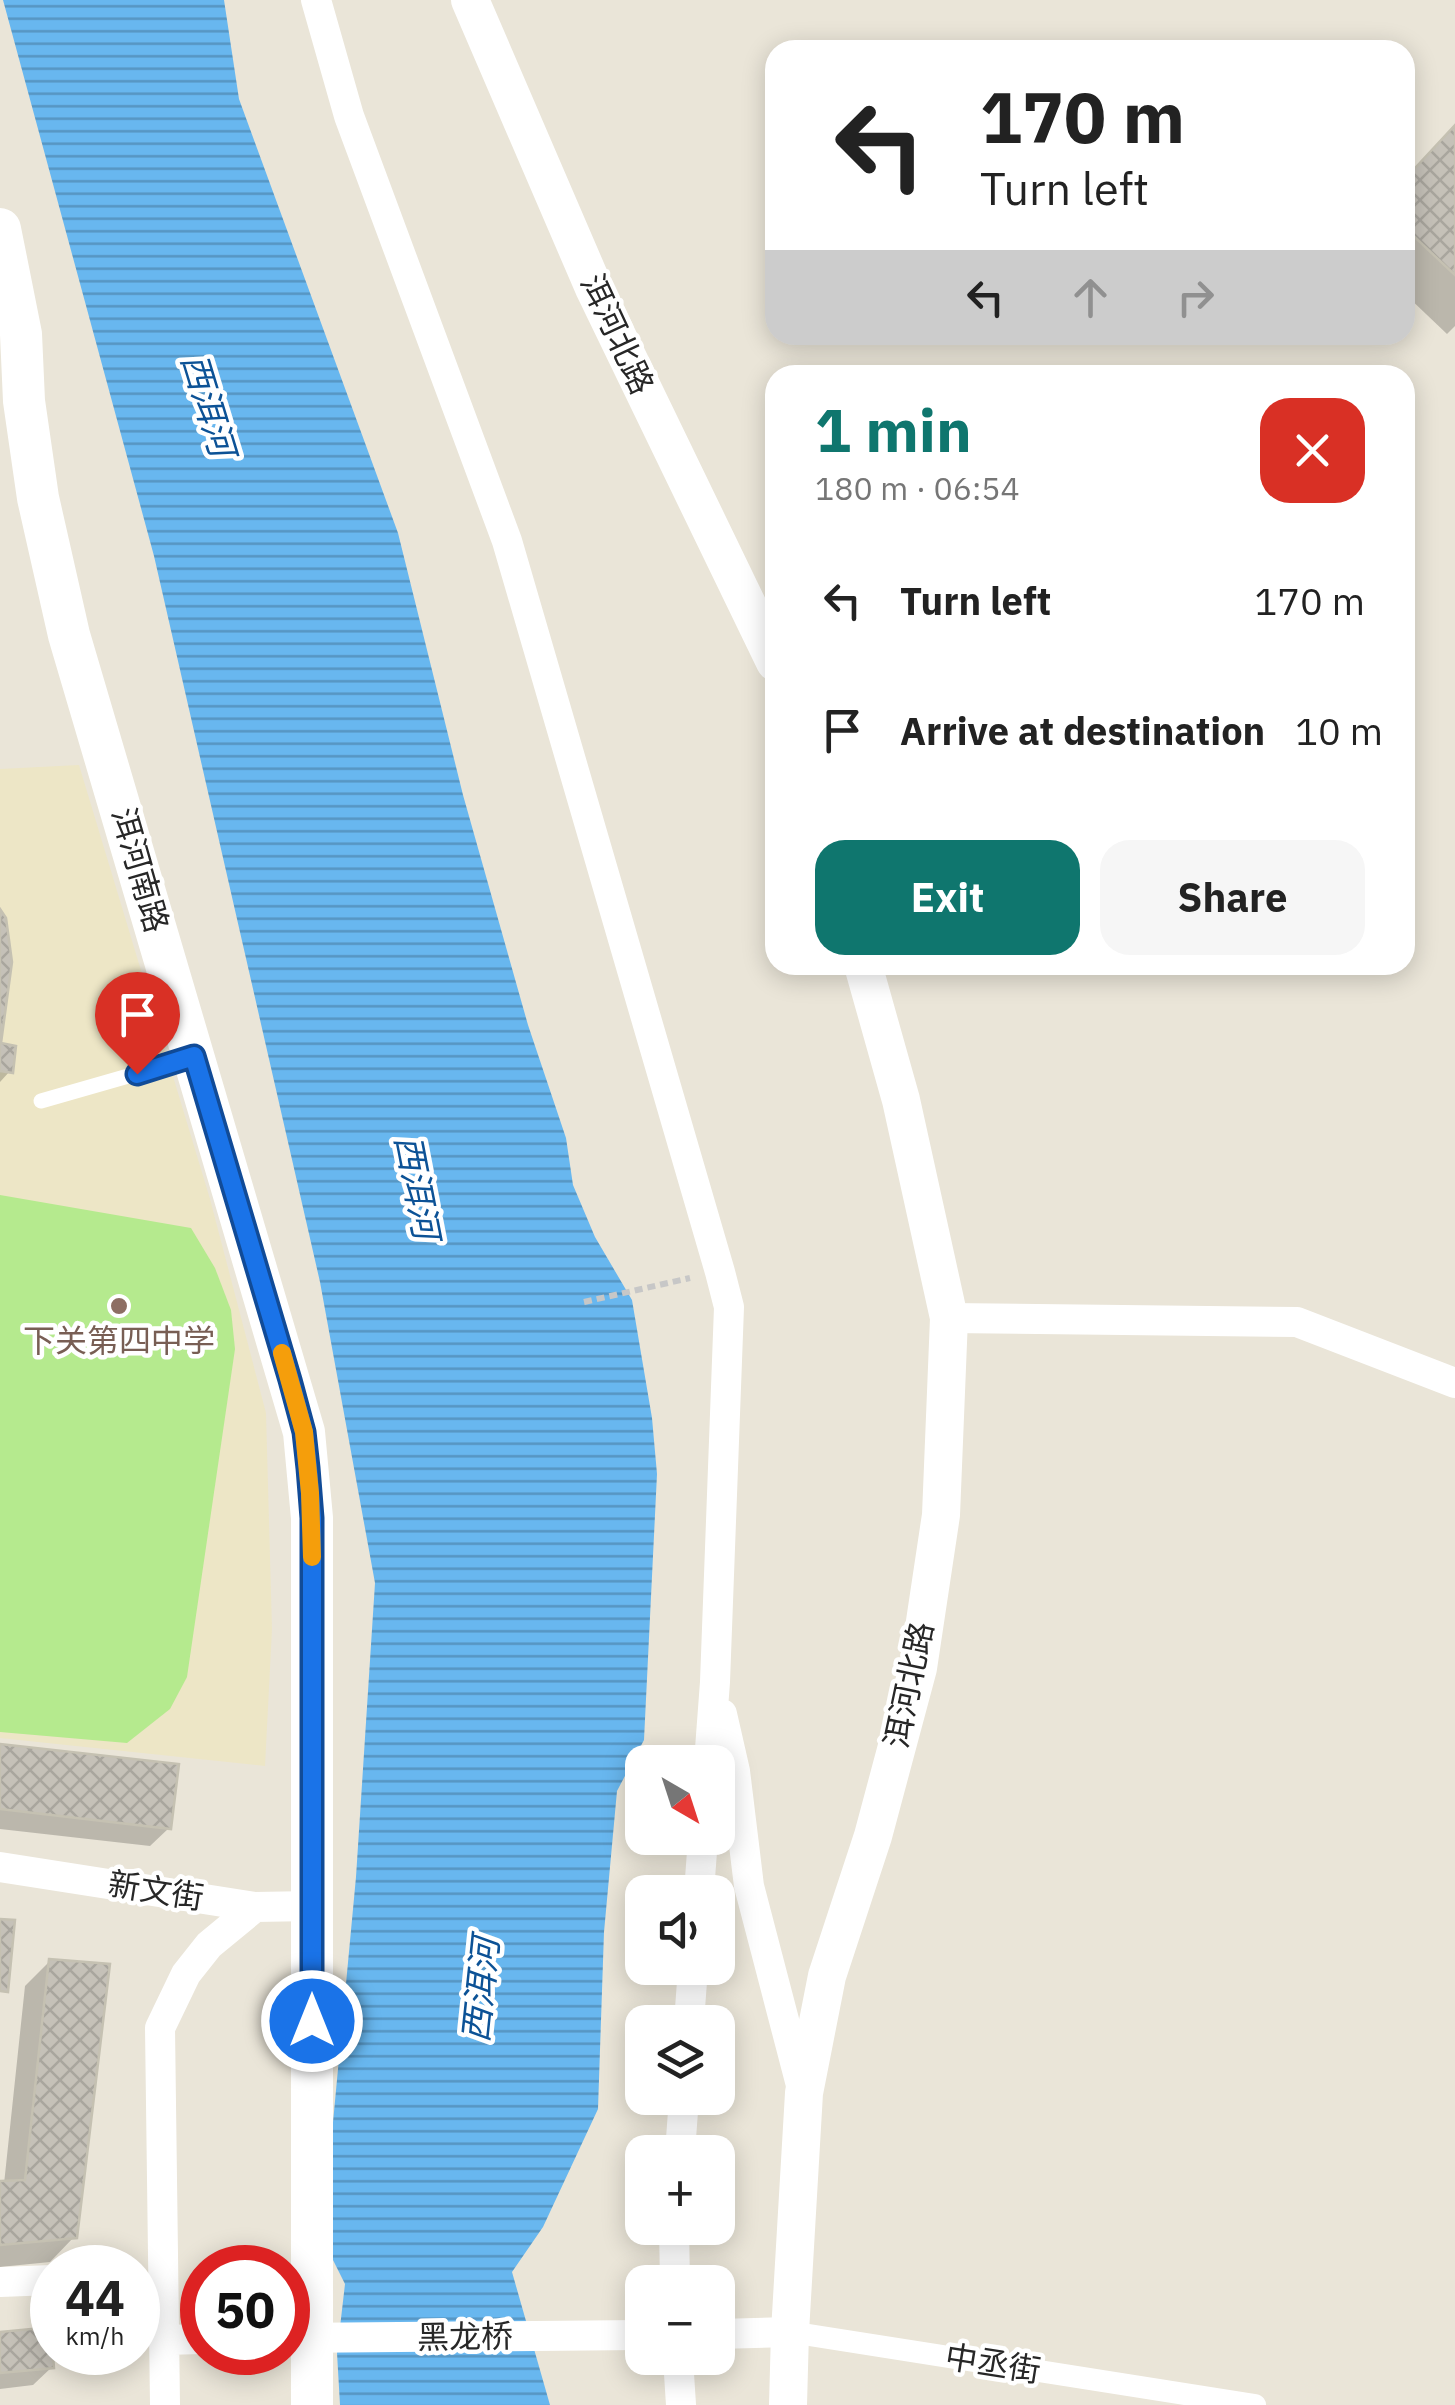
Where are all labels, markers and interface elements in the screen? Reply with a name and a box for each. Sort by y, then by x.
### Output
text: 170 m [980,71,1185,162]
icon: left [815,80,945,210]
text: Turn left [980,159,1149,217]
street label: 洱河北路 [572,267,664,400]
icon: left [958,270,1013,325]
icon: ahead [1063,270,1118,325]
icon: right [1168,270,1223,325]
water label: 西洱河 [172,348,248,467]
text: 1 min [815,390,972,469]
button: close [1260,398,1365,503]
text: 180 m · 06:54 [815,467,1020,509]
icon: left [815,573,870,628]
text: Turn left [900,576,1051,625]
text: 170 m [1254,576,1365,625]
icon: arrive [815,703,870,758]
text: Arrive at destination [900,706,1265,755]
text: 10 m [1295,706,1383,755]
street label: 洱河南路 [103,802,179,937]
button: Exit [815,840,1080,955]
button: Share [1100,840,1365,955]
pin [95,972,180,1075]
icon: arrive [110,987,165,1042]
water label: 西洱河 [385,1131,452,1249]
marker: 下关第四中学 [108,1295,130,1317]
place label: 下关第四中学 [23,1319,215,1361]
street label: 洱河北路 [874,1618,942,1752]
north arrow [625,1745,735,1855]
map controls [625,1745,735,2375]
street label: 新文街 [105,1862,207,1918]
button: sound [625,1875,735,1985]
water label: 西洱河 [452,1929,509,2045]
position arrow [260,1969,364,2073]
button: layers [625,2005,735,2115]
button: + [625,2135,735,2245]
speed limit sign: 50 [180,2245,310,2375]
text: 44 [65,2265,125,2330]
button: − [625,2265,735,2375]
street label: 黑龙桥 [417,2314,513,2358]
text: km/h [66,2319,124,2352]
street label: 中丞街 [942,2335,1044,2391]

